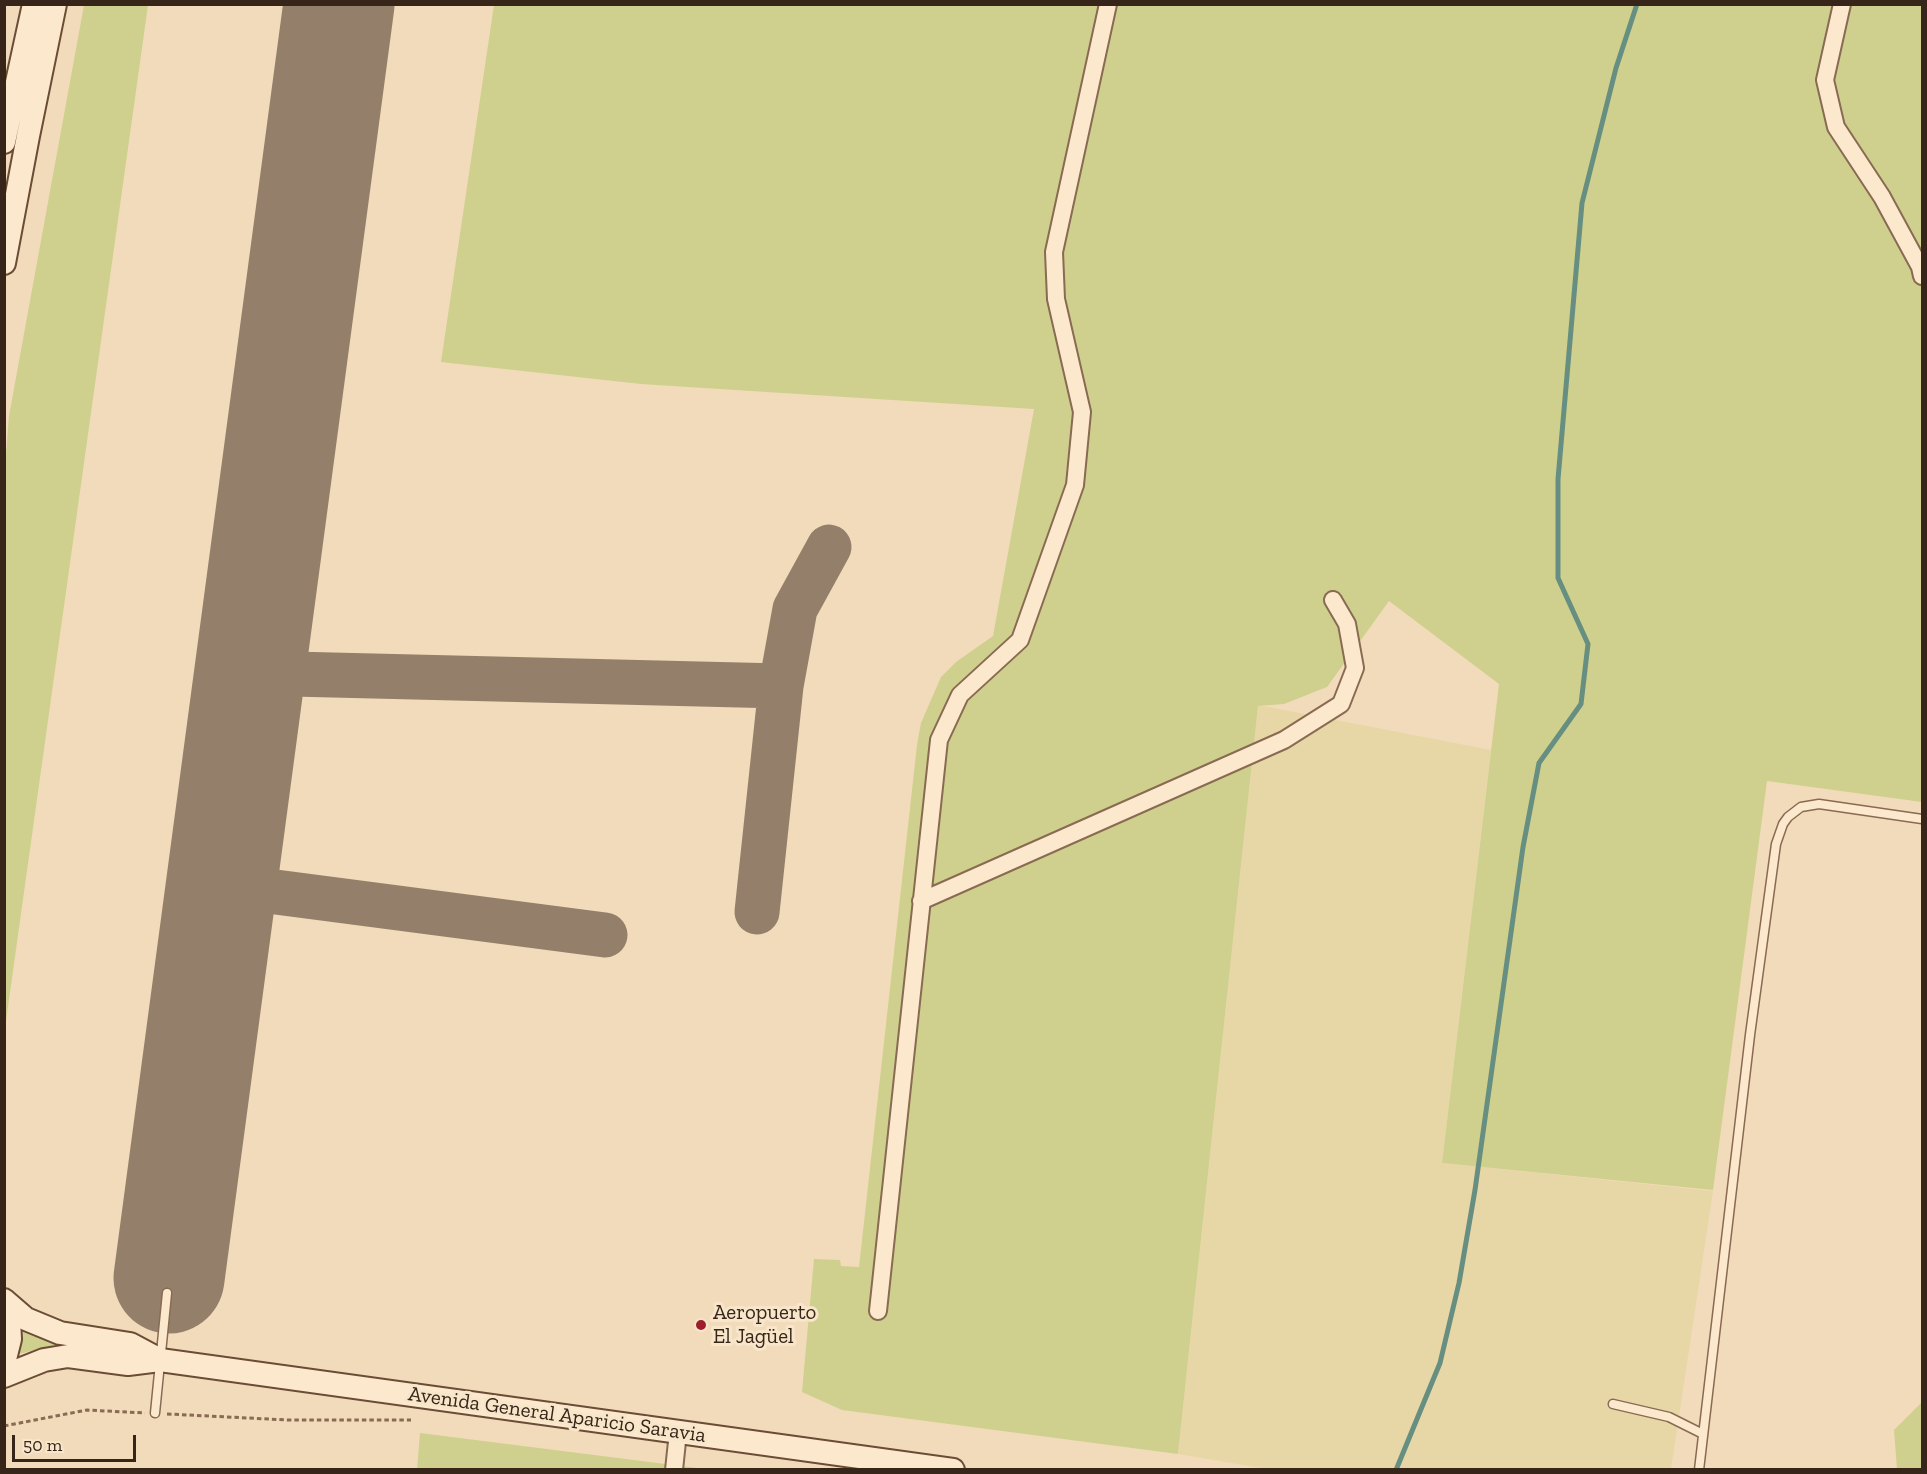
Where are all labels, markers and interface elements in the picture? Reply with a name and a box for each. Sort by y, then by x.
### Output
place label: Aeropuerto El Jagüel [713,1300,816,1350]
marker: Aeropuerto El Jagüel [694,1318,708,1332]
street label: Avenida General Aparicio Saravia [407,1382,707,1448]
scale bar [15,1423,140,1461]
text: 50 m [23,1434,62,1456]

